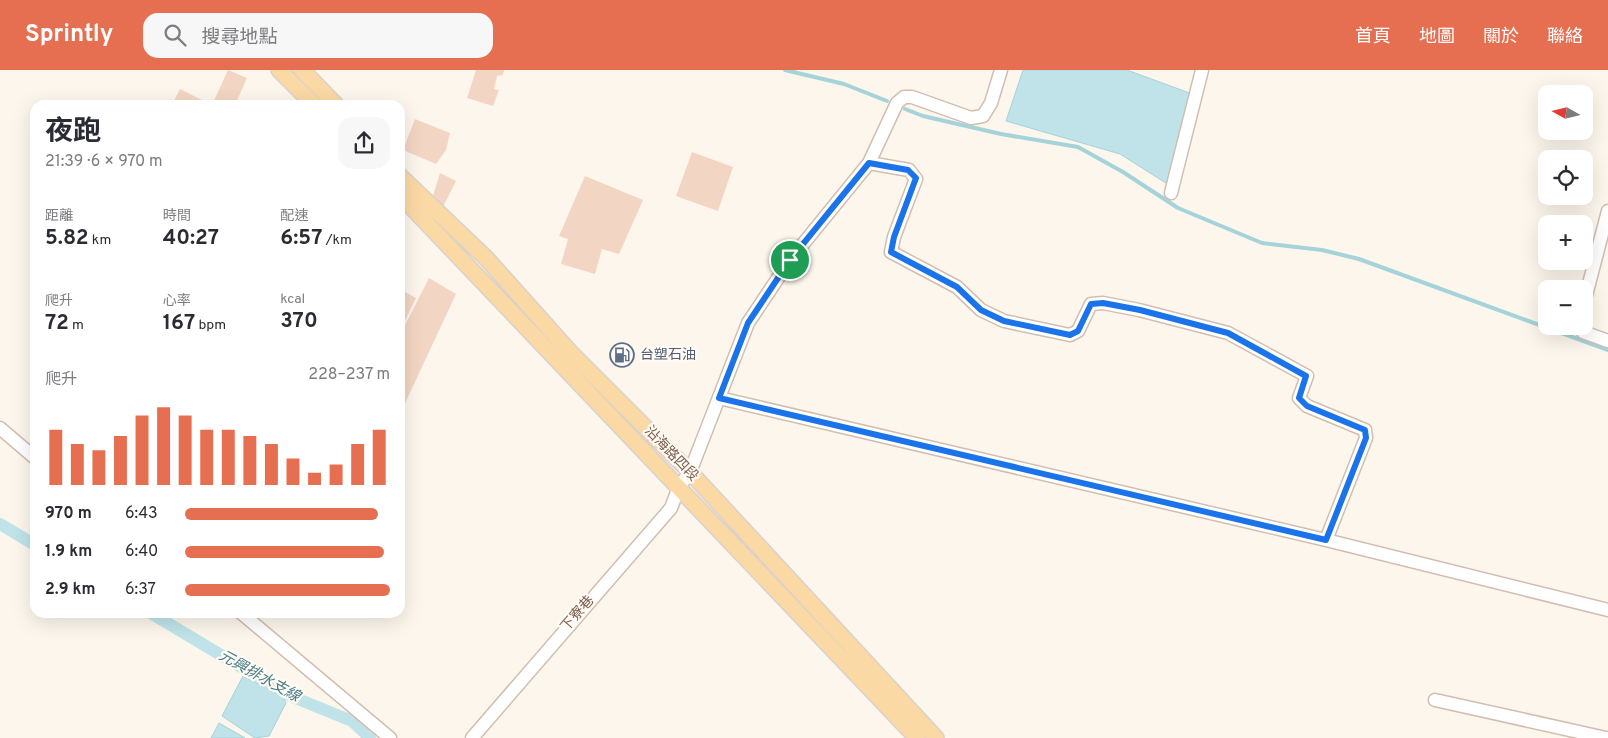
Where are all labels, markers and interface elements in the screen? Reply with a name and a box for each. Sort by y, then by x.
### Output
search box [143,13,493,58]
text: Sprintly [25,20,113,50]
icon: search [161,21,189,49]
text: 搜尋地點 [201,26,277,50]
text: 首頁 [1355,26,1391,49]
text: 地圖 [1419,26,1455,49]
text: 關於 [1483,26,1519,49]
text: 聯絡 [1547,26,1583,49]
north arrow [1538,85,1592,140]
map controls [1538,85,1593,335]
text: 夜跑 [45,115,101,151]
button: share [338,117,390,169]
button: locate [1538,150,1593,205]
text: 21:39 · 6 × 970 m [45,152,163,172]
text: 距離 [45,208,73,225]
text: 時間 [163,208,191,225]
text: 配速 [280,208,308,225]
button: + [1538,215,1593,270]
text: 5.82 [45,225,89,252]
text: 40:27 [163,225,219,252]
text: 6:57 [280,225,322,252]
text: km [89,232,111,249]
text: /km [322,232,352,249]
pin [769,239,811,281]
icon: arrive [776,246,804,274]
button: − [1538,280,1593,335]
text: kcal [280,291,305,308]
text: 爬升 [45,293,73,310]
text: 心率 [163,293,191,310]
text: 370 [280,308,318,335]
text: 72 [45,310,69,337]
text: 167 [163,310,195,337]
text: m [69,317,84,334]
text: bpm [195,317,226,334]
fuel station icon: 台塑石油 [609,342,635,368]
place label: 台塑石油 [640,347,696,364]
text: 228–237 m [308,365,390,385]
text: 爬升 [45,370,77,390]
street label: 沿海路四段 [641,423,701,485]
text: 970 m [45,504,92,524]
text: 6:43 [125,504,158,524]
text: 1.9 km [45,542,92,562]
text: 6:40 [125,542,158,562]
text: 2.9 km [45,580,96,600]
text: 6:37 [125,580,156,600]
street label: 下寮巷 [557,592,598,635]
water label: 元興排水支線 [215,647,305,708]

